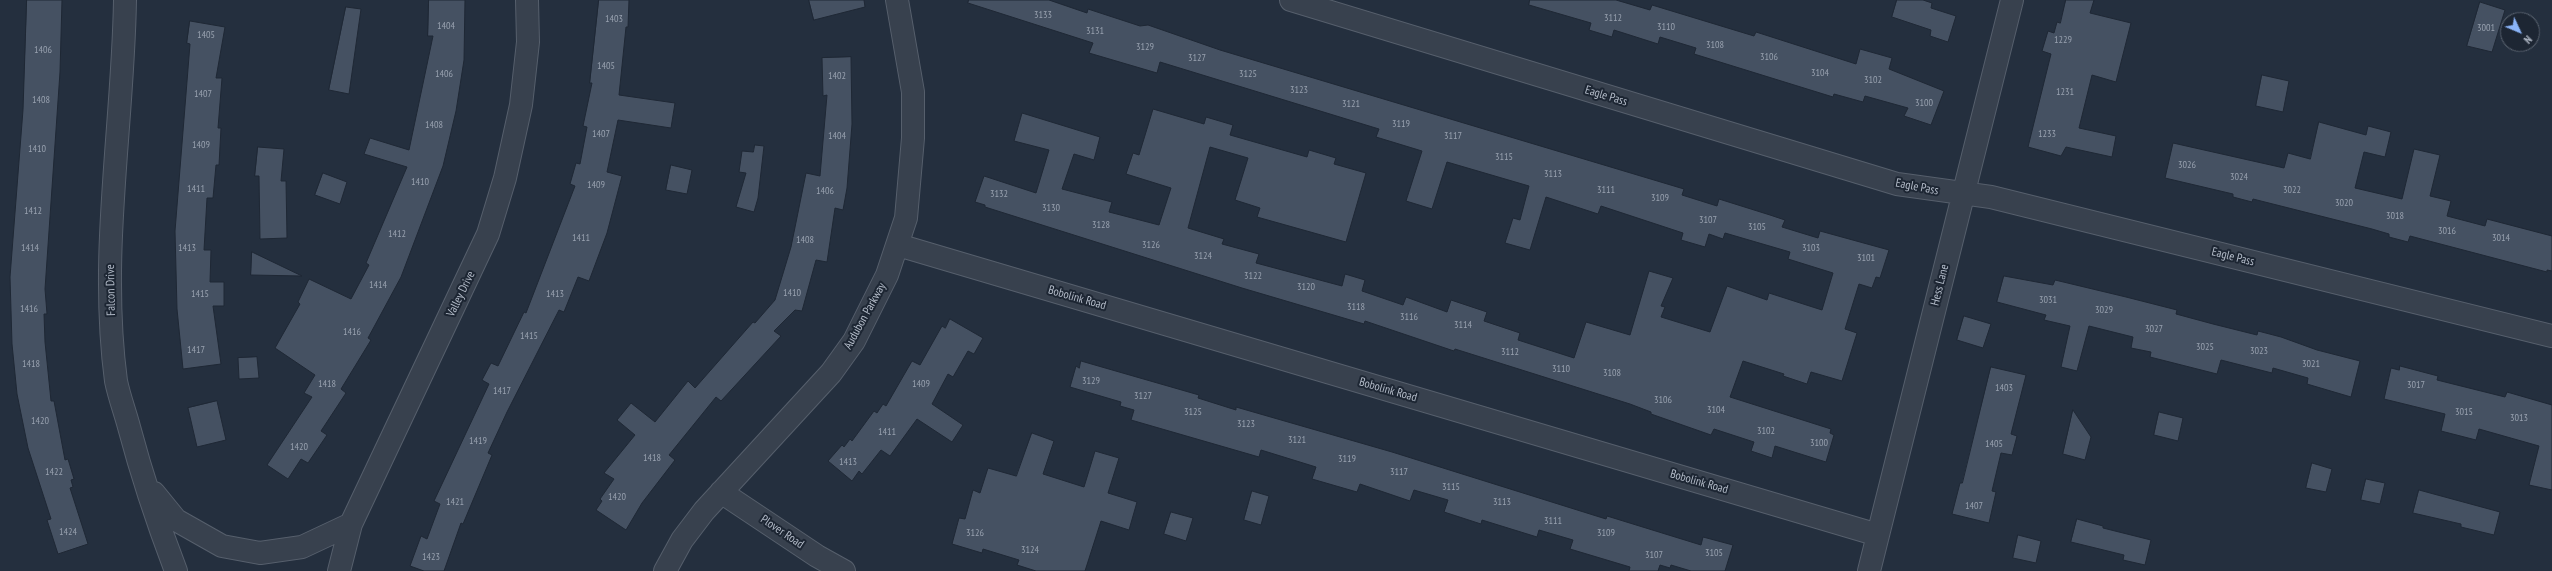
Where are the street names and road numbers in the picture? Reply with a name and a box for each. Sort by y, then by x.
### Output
street label: Eagle Pass [1583,83,1629,109]
street label: Eagle Pass [1894,176,1940,198]
street label: Eagle Pass [2210,245,2256,269]
street label: Hess Lane [1928,263,1952,307]
street label: Falcon Drive [103,264,119,316]
street label: Valley Drive [444,269,478,319]
street label: Audubon Parkway [841,280,889,352]
street label: Bobolink Road [1046,283,1108,313]
street label: Bobolink Road [1357,375,1419,405]
street label: Bobolink Road [1668,467,1730,497]
street label: Plover Road [758,512,806,552]

